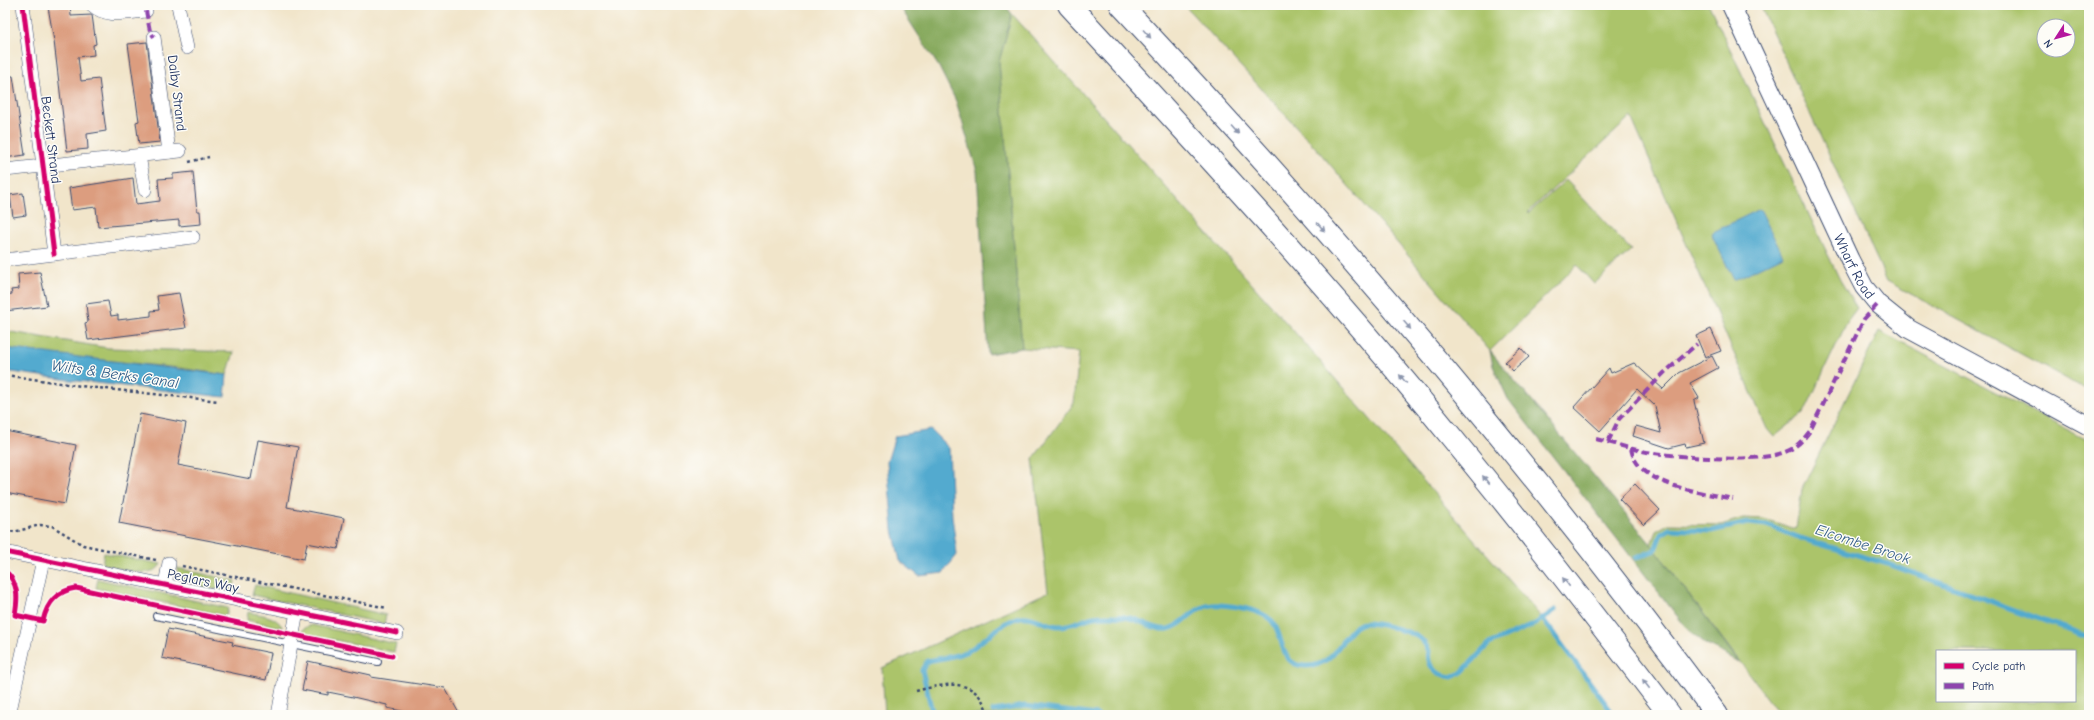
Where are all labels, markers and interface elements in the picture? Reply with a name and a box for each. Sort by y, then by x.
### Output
north arrow [2036,18,2076,58]
one-way arrow [1143,29,1152,39]
text: N [2041,37,2056,50]
street label: Dalby Strand [164,54,190,132]
street label: Beckett Strand [37,95,65,185]
one-way arrow [1230,125,1239,135]
one-way arrow [1317,222,1326,232]
street label: Wharf Road [1830,231,1879,302]
one-way arrow [1402,320,1411,330]
water label: Wilts & Berks Canal [50,356,180,392]
one-way arrow [1399,375,1408,384]
one-way arrow [1481,474,1490,485]
water label: Elcombe Brook [1813,520,1913,568]
street label: Peglars Way [166,565,241,597]
one-way arrow [1562,576,1571,587]
legend [1936,650,2076,702]
text: Cycle path [1972,659,2025,673]
one-way arrow [1642,679,1650,690]
text: Path [1972,679,1994,693]

